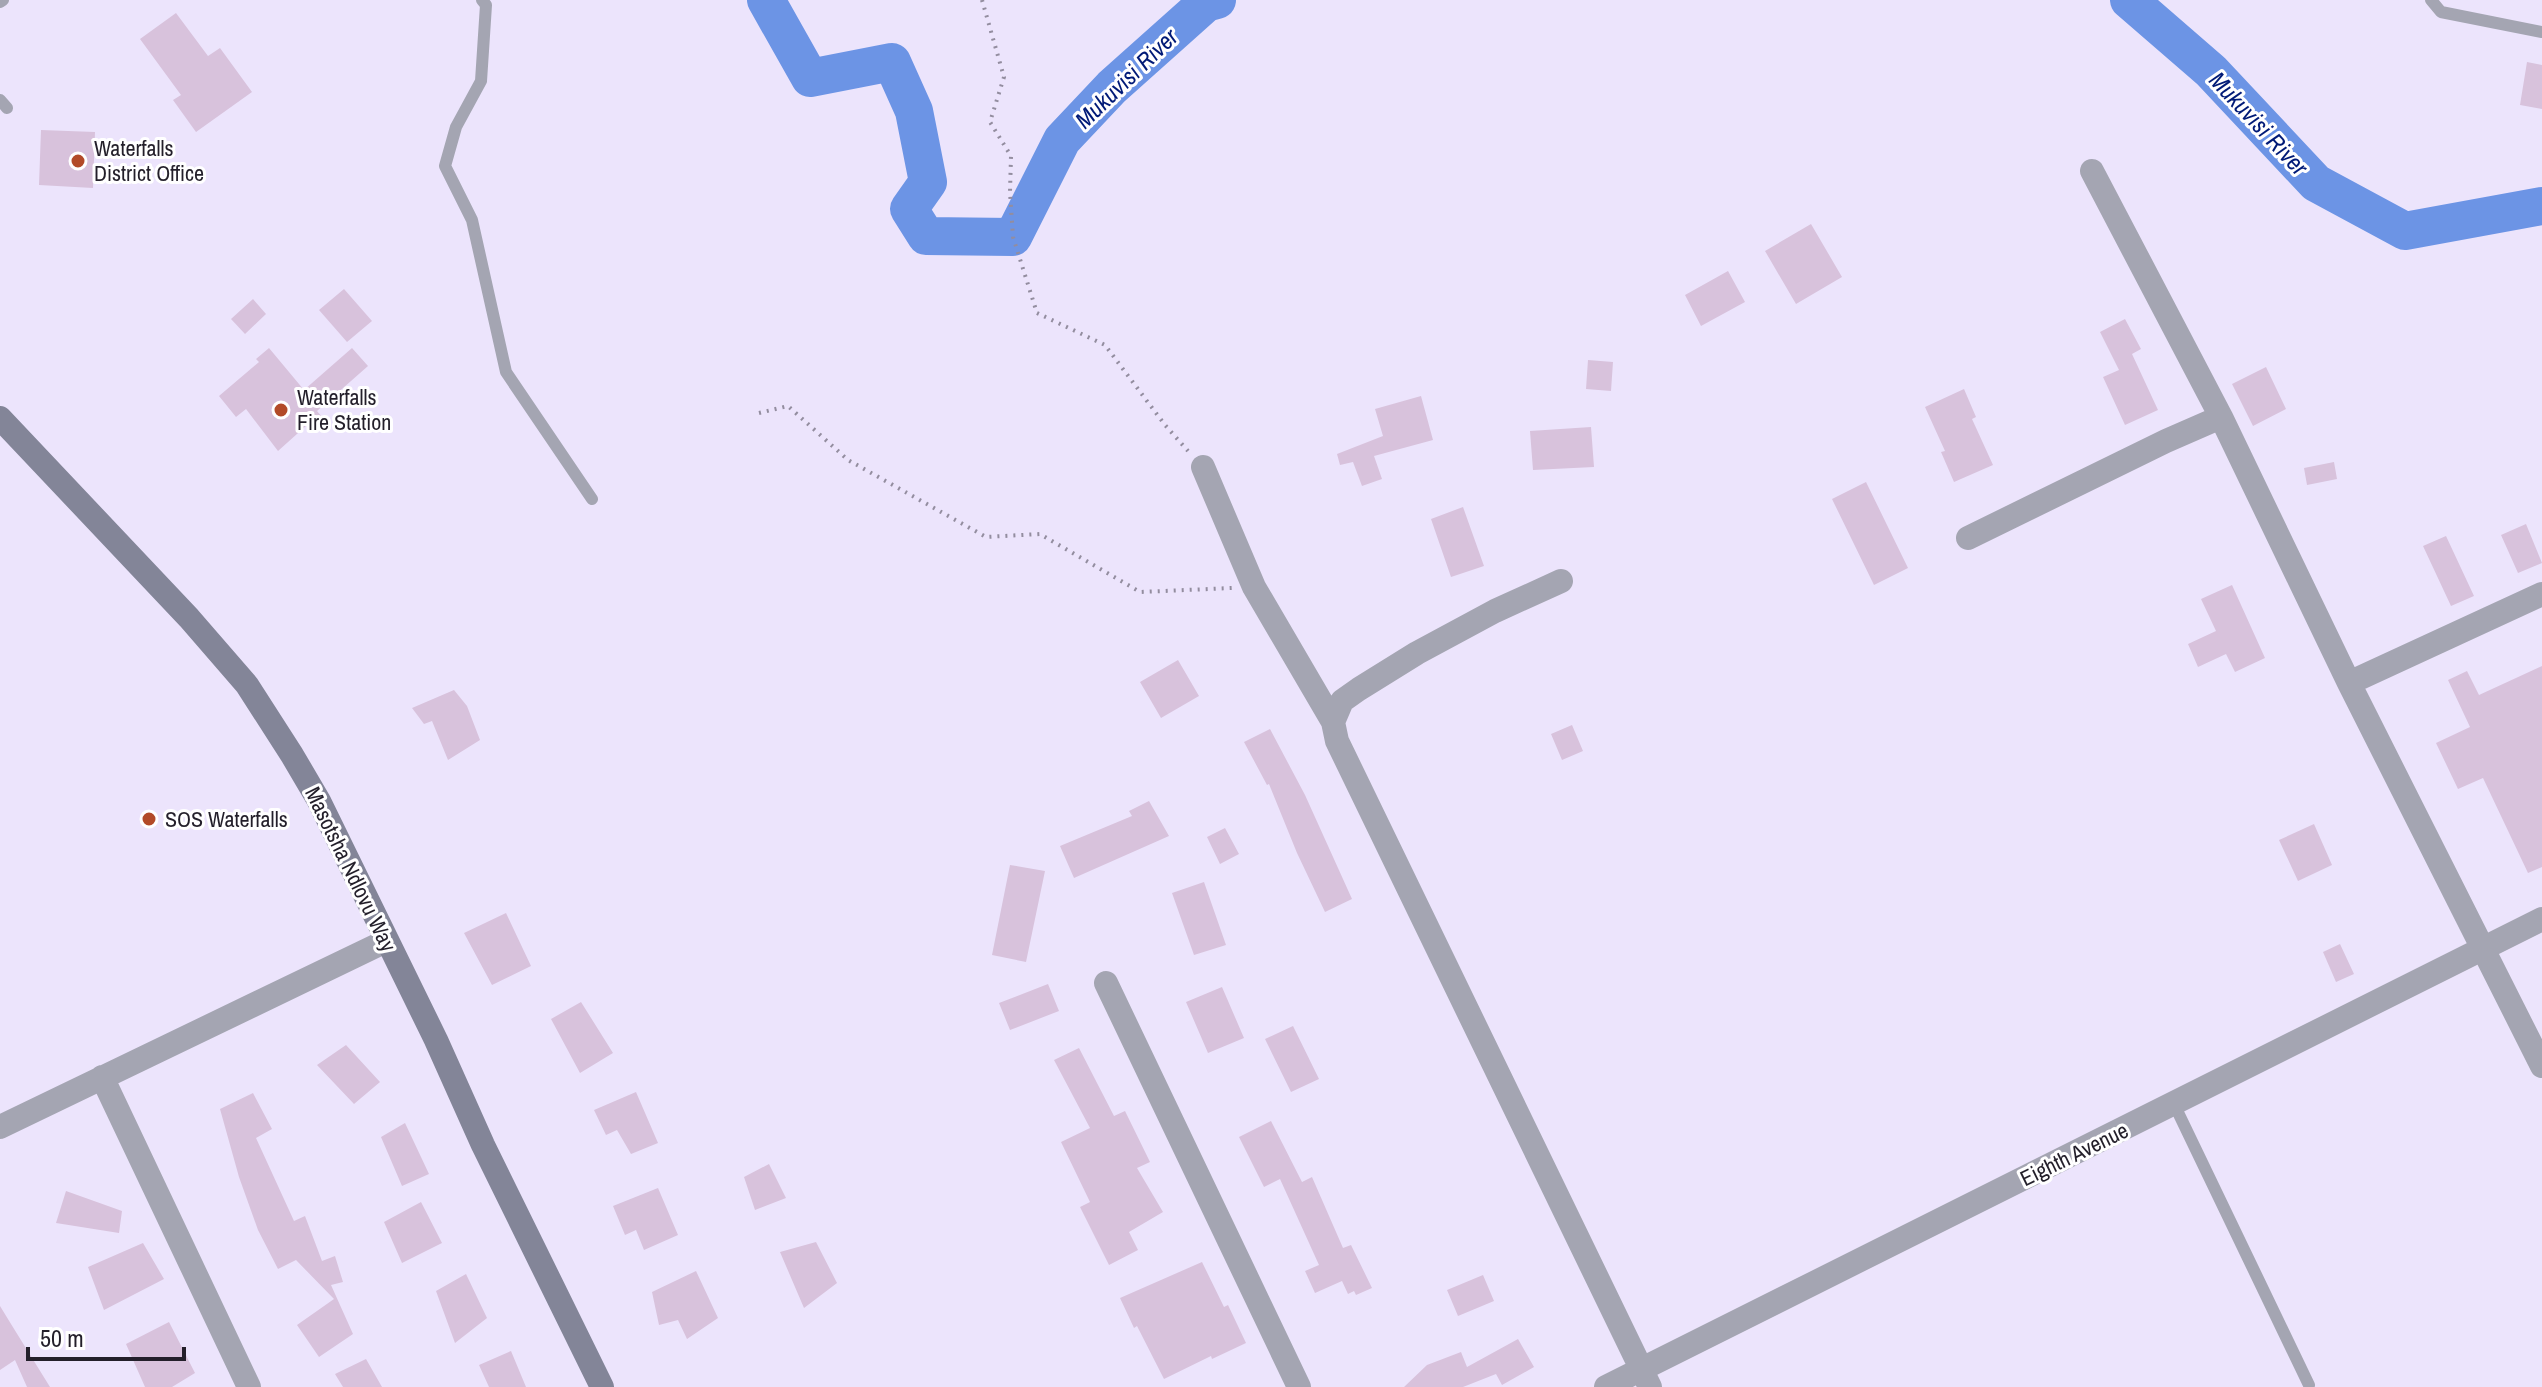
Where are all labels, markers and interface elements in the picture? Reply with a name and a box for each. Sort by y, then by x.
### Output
water label: Mukuvisi River [1068,20,1185,135]
water label: Mukuvisi River [2203,64,2316,183]
place label: Waterfalls District Office [94,133,204,188]
marker: Waterfalls District Office [69,152,87,170]
place label: Waterfalls Fire Station [297,382,391,437]
marker: Waterfalls Fire Station [272,401,290,419]
street label: Masotsha Ndlovu Way [298,782,404,956]
place label: SOS Waterfalls [165,804,288,834]
marker: SOS Waterfalls [140,810,158,828]
street label: Eighth Avenue [2015,1115,2133,1193]
scale bar [28,1311,184,1361]
text: 50 m [40,1322,84,1354]

